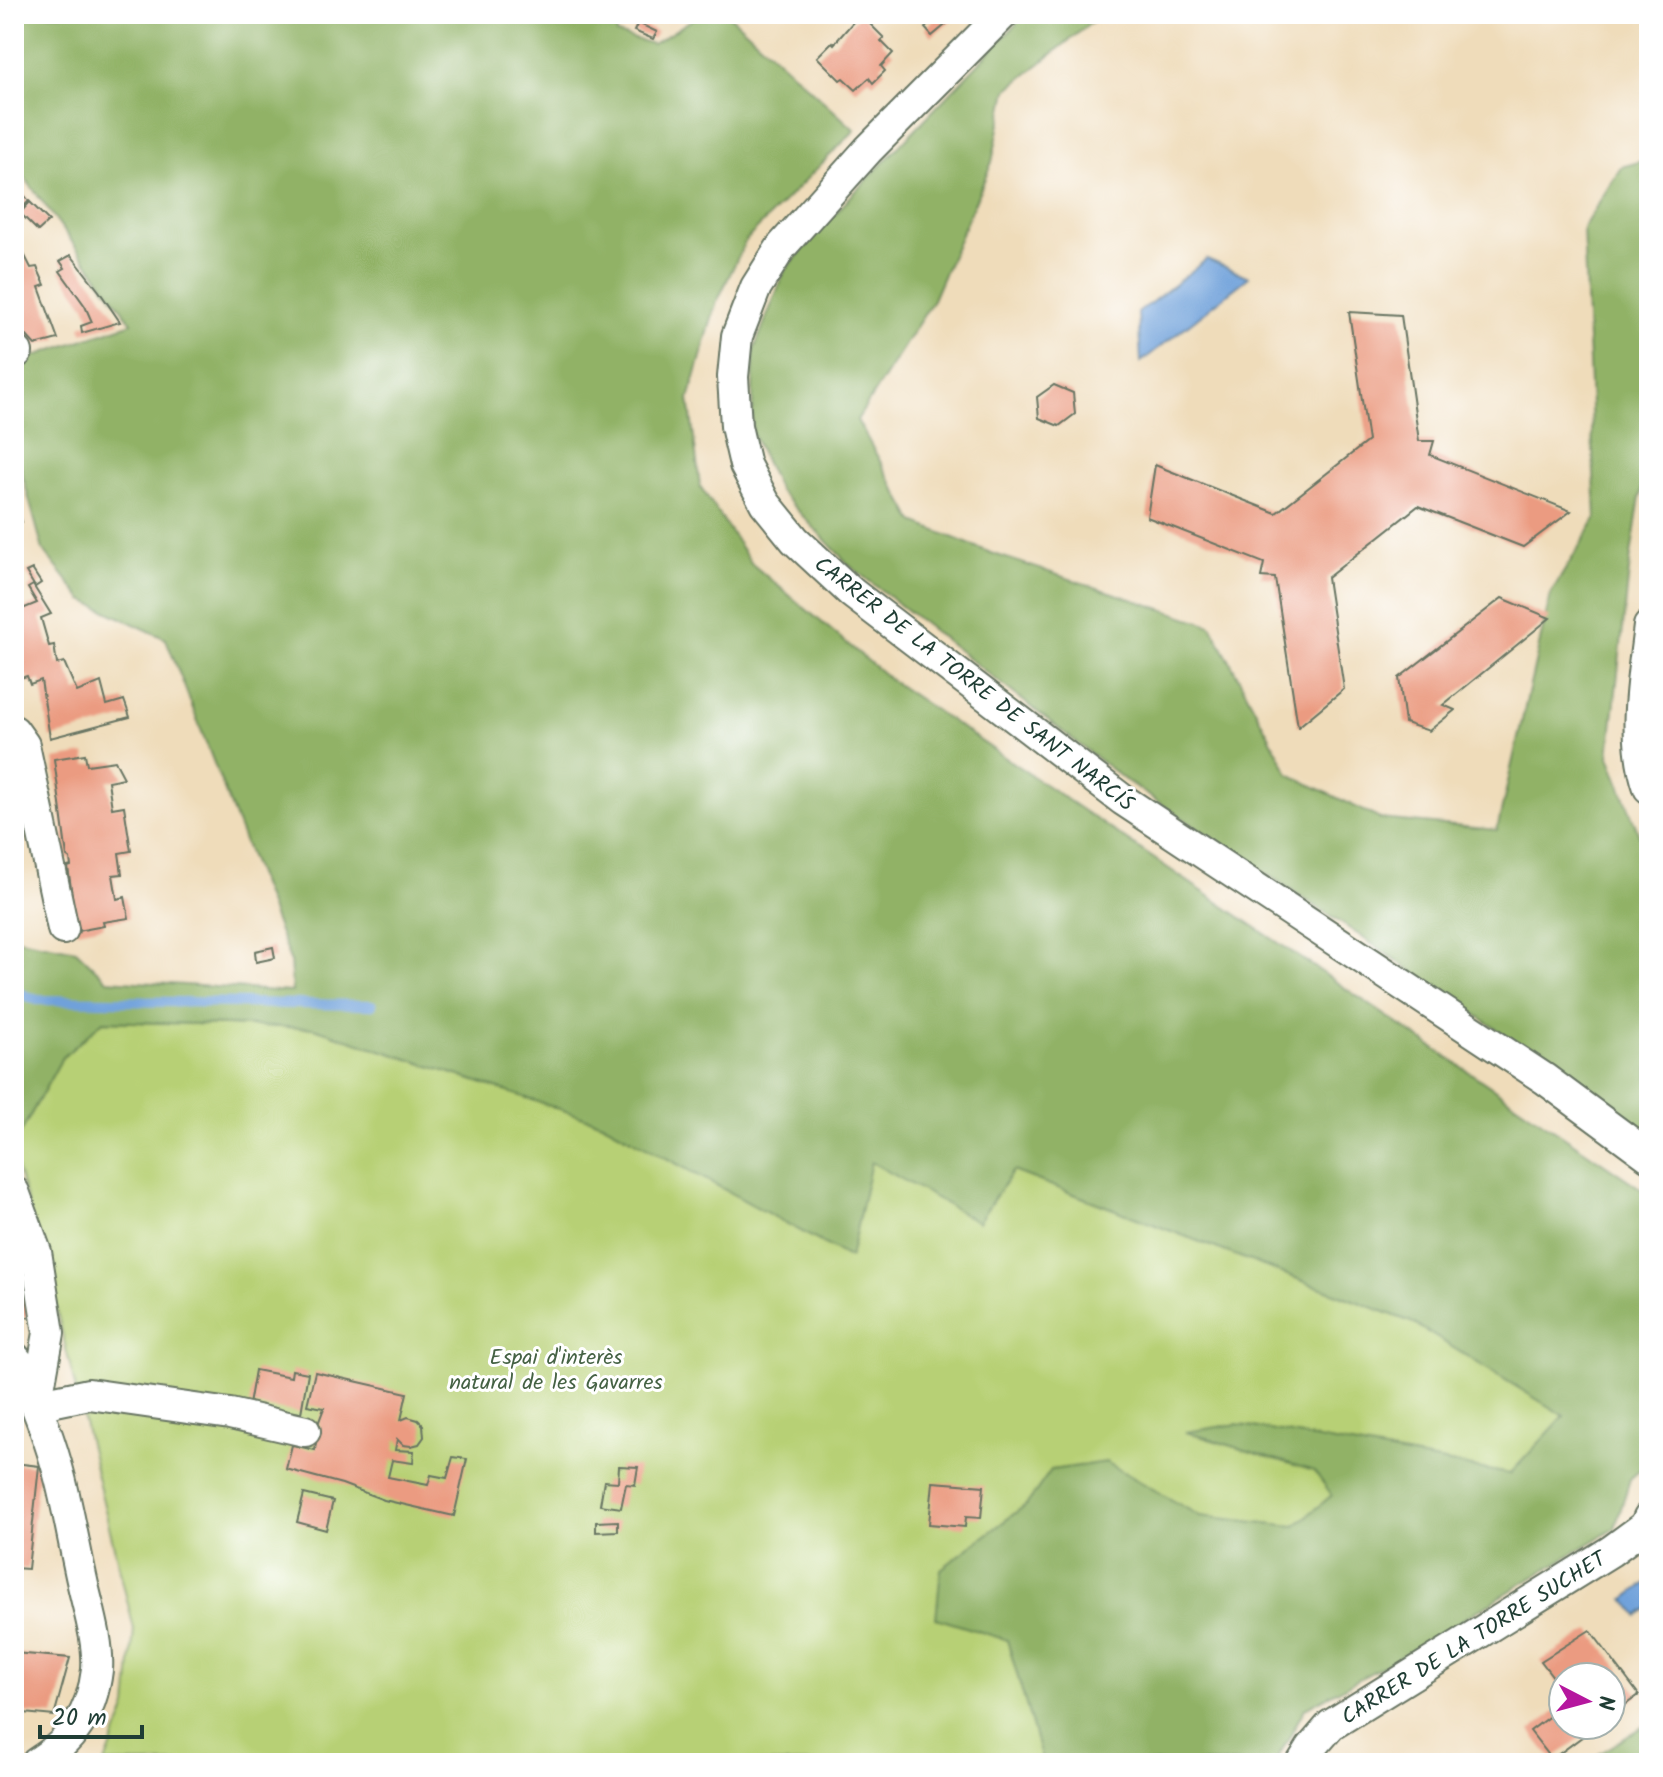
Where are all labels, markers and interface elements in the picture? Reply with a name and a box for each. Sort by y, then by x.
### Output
street label: CARRER DE LA TORRE DE SANT NARCÍS [806,548,1142,822]
park label: Espai d'interès natural de les Gavarres [449,1341,663,1401]
street label: CARRER DE LA TORRE SUCHET [1335,1542,1616,1735]
north arrow [1547,1661,1627,1741]
scale bar [40,1689,142,1739]
text: N [1586,1694,1623,1712]
text: 20 m [52,1699,107,1738]

